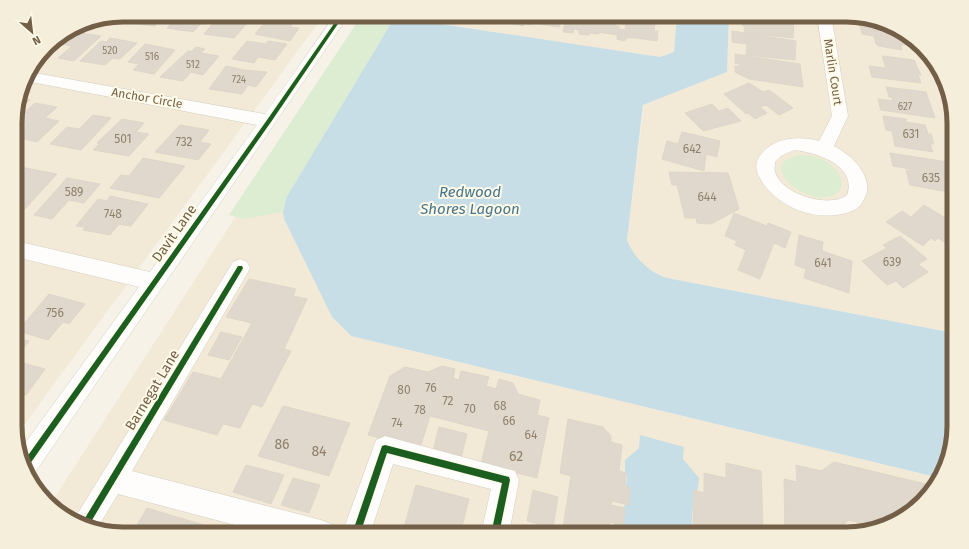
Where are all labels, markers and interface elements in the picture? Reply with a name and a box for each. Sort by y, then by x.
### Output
north arrow [12,12,52,52]
text: N [30,33,43,48]
street label: Marlin Court [821,38,845,107]
house number: 520 [102,45,118,57]
house number: 516 [145,51,159,63]
house number: 512 [186,59,200,71]
house number: 724 [232,74,247,86]
street label: Anchor Circle [111,85,183,111]
house number: 627 [898,101,913,113]
house number: 631 [902,127,920,141]
house number: 501 [114,132,132,146]
house number: 732 [175,135,193,149]
house number: 642 [683,142,701,156]
house number: 635 [922,171,940,185]
water label: Redwood Shores Lagoon [419,183,520,218]
house number: 589 [65,185,83,199]
house number: 644 [697,190,717,204]
street label: Davit Lane [148,201,200,265]
house number: 748 [104,207,122,221]
house number: 639 [883,255,901,269]
house number: 641 [814,256,832,270]
house number: 756 [46,306,64,320]
street label: Barnegat Lane [122,347,183,434]
house number: 76 [425,381,437,395]
house number: 80 [397,383,411,397]
house number: 72 [442,394,454,408]
house number: 68 [493,399,507,413]
house number: 70 [464,402,476,416]
house number: 78 [414,403,426,417]
house number: 66 [503,414,515,428]
house number: 74 [391,416,403,430]
house number: 64 [525,428,538,442]
house number: 86 [274,436,290,453]
house number: 84 [311,443,327,460]
house number: 62 [509,448,523,465]

